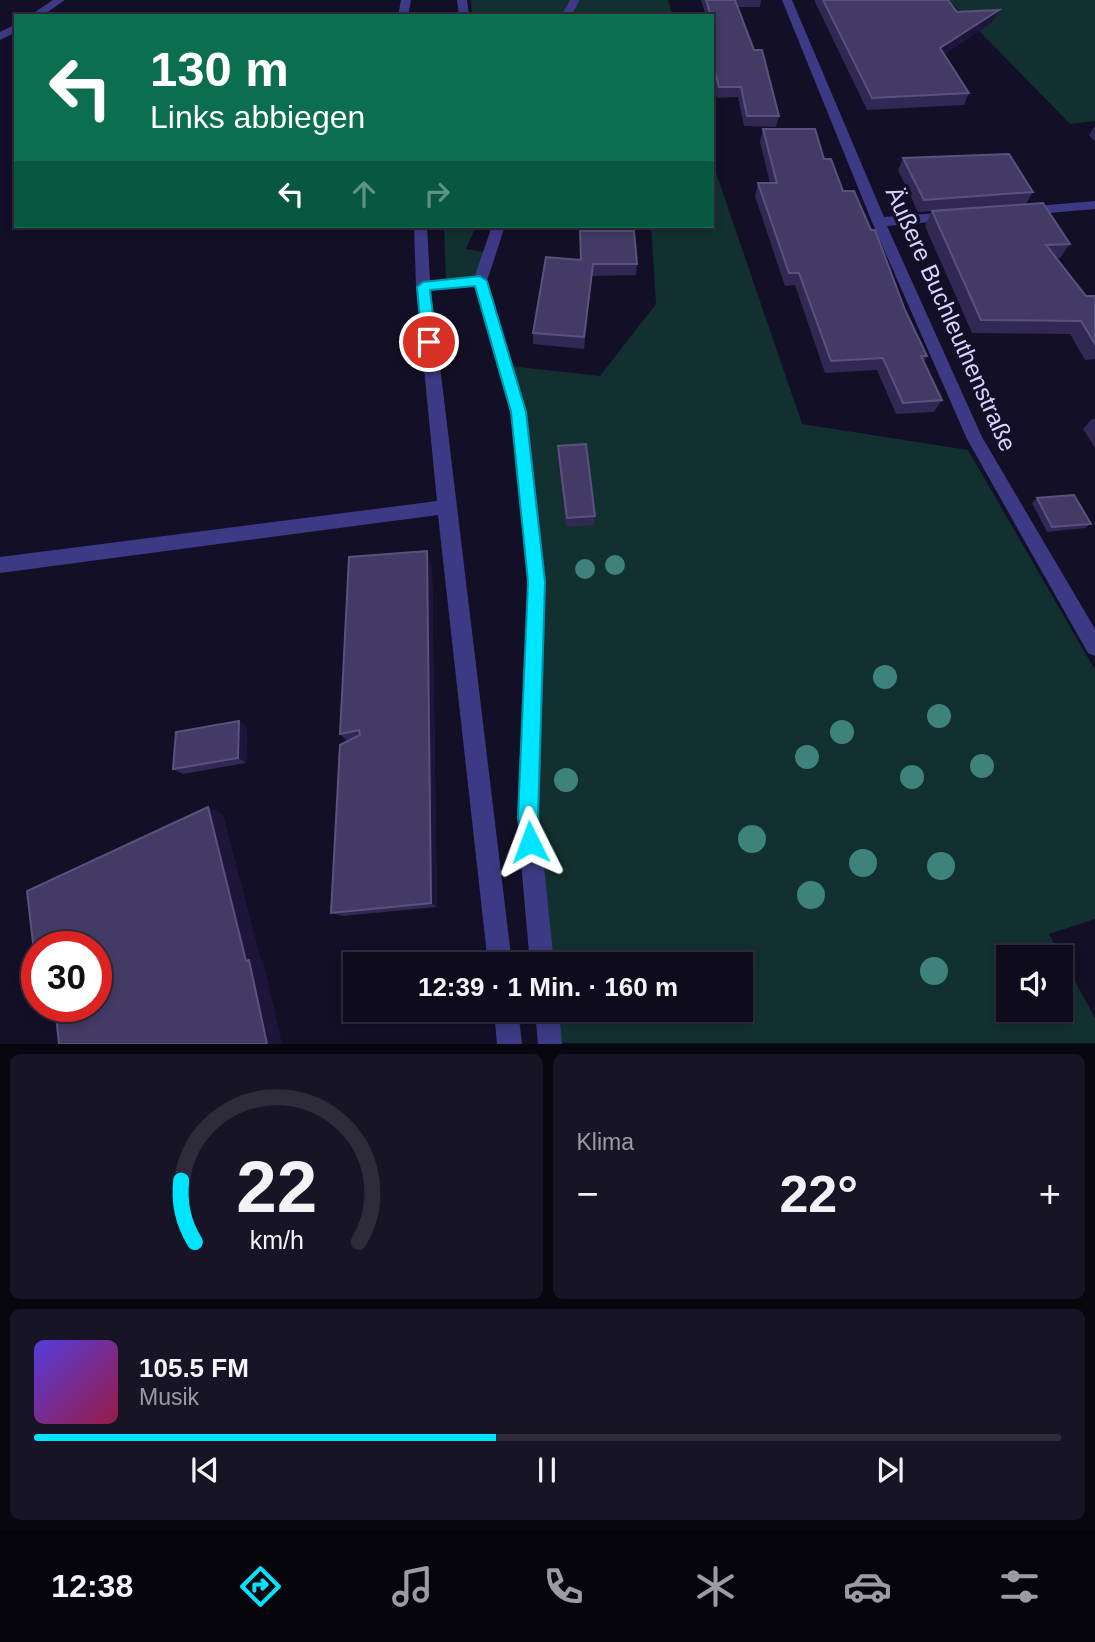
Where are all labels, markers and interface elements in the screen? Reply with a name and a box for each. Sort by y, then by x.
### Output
icon: left [35,42,126,133]
text: 130 m [150,42,289,96]
text: Links abbiegen [150,99,365,135]
icon: left [272,175,310,213]
icon: ahead [345,175,383,213]
icon: right [418,175,456,213]
street label: Äußere Buchleuthenstraße [881,182,1022,455]
pin [399,312,459,372]
icon: arrive [410,323,448,361]
position arrow [493,805,567,879]
speed limit sign: 30 [21,931,112,1022]
map controls [996,945,1073,1022]
button: sound [996,945,1073,1022]
text: 12:39 · 1 Min. · 160 m [418,972,678,1002]
text: Klima [577,1129,634,1155]
text: 22 [236,1147,317,1228]
text: 22° [779,1165,858,1223]
text: − [577,1173,599,1215]
text: + [1039,1173,1061,1215]
text: km/h [249,1226,303,1254]
text: 105.5 FM [139,1353,249,1383]
text: Musik [139,1384,199,1410]
icon: previous [186,1451,224,1489]
icon: pause [528,1451,566,1489]
icon: next [871,1451,909,1489]
icon: directions [236,1562,285,1611]
icon: music [388,1562,437,1611]
icon: phone [539,1562,588,1611]
icon: climate [691,1562,740,1611]
icon: car [843,1562,892,1611]
icon: filters [995,1562,1044,1611]
text: 12:38 [51,1568,133,1604]

